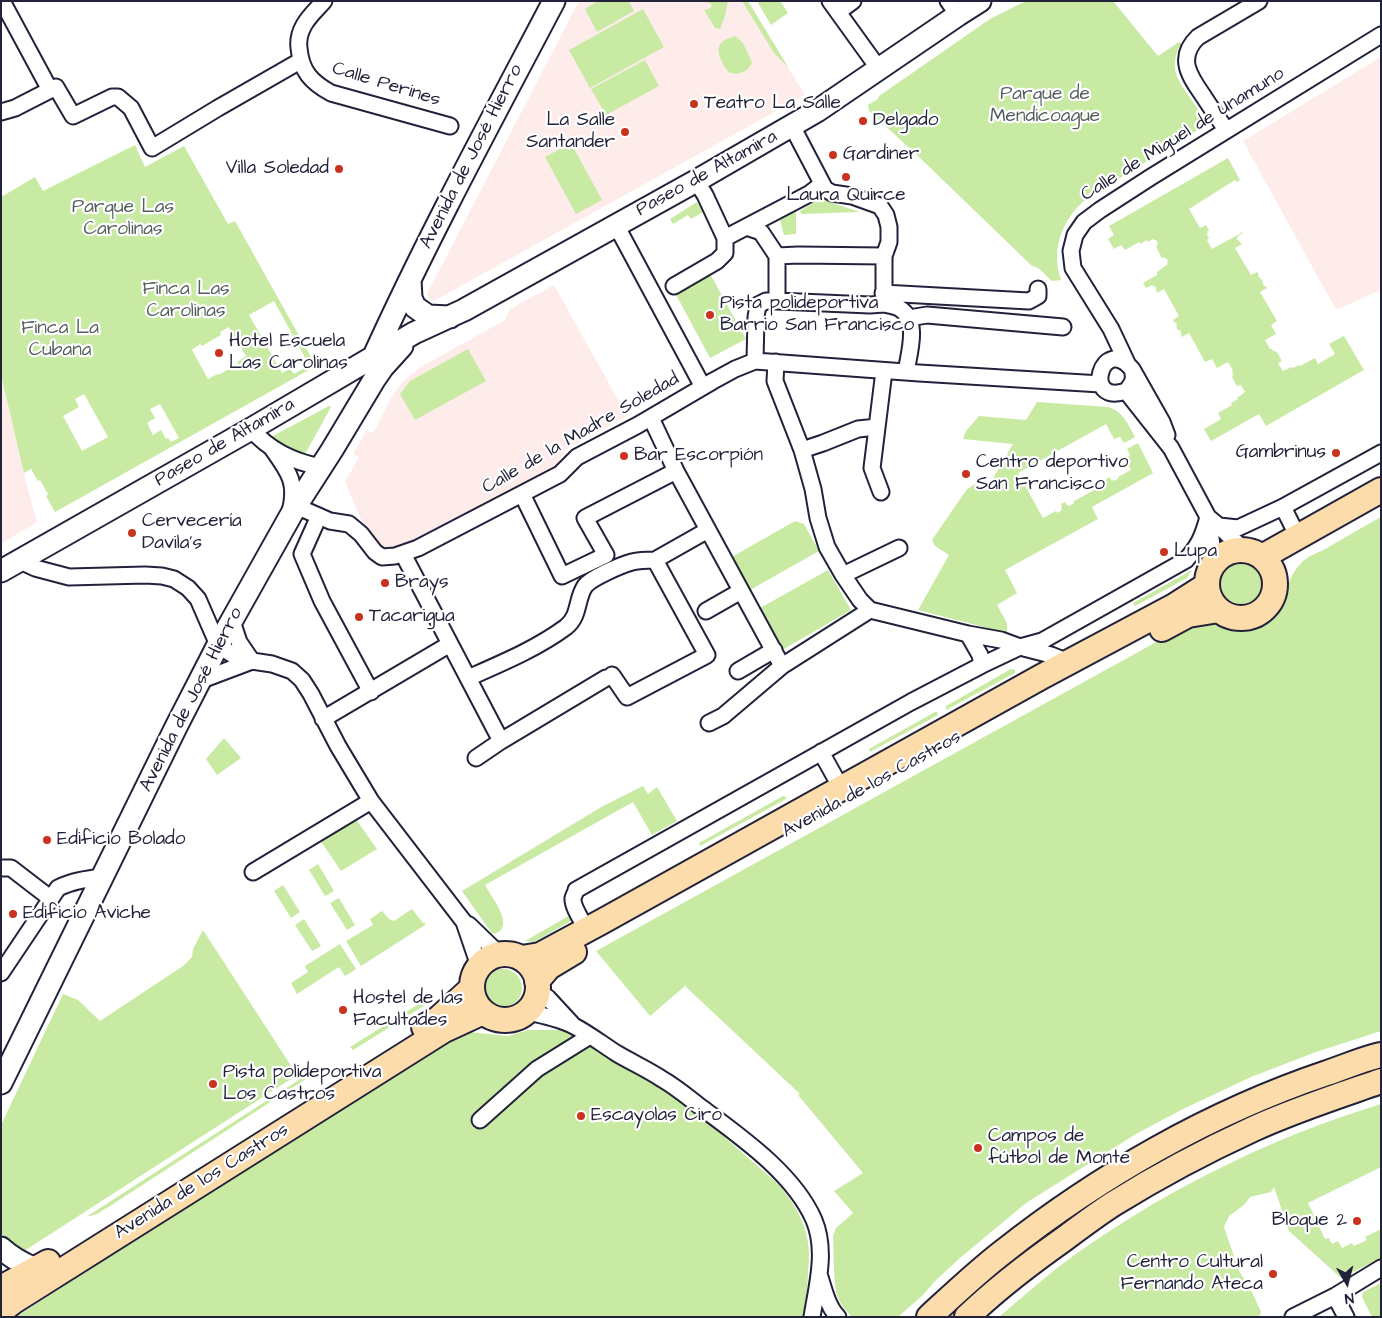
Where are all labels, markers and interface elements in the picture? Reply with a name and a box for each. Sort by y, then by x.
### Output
street label: Calle Perines [329,58,443,112]
street label: Avenida de José Hierro [416,61,528,253]
street label: Calle de Miguel de Unamuno [1077,63,1289,207]
park label: Parque de Mendicoague [990,84,1100,128]
place label: Teatro La Salle [704,93,841,115]
marker: Teatro La Salle [688,98,700,110]
place label: La Salle Santander [526,110,615,154]
place label: Delgado [873,110,938,132]
marker: Delgado [857,115,869,127]
marker: La Salle Santander [619,126,631,138]
street label: Paseo de Altamira [632,126,782,222]
place label: Gardiner [843,144,919,166]
marker: Gardiner [827,149,839,161]
place label: Villa Soledad [226,158,329,180]
marker: Villa Soledad [333,163,345,175]
marker: Laura Quirce [840,171,852,183]
place label: Laura Quirce [786,185,906,207]
park label: Parque Las Carolinas [72,197,174,241]
park label: Finca Las Carolinas [142,279,230,323]
place label: Pista polideportiva Barrio San Francisco [720,293,914,337]
marker: Pista polideportiva Barrio San Francisco [704,309,716,321]
park label: Finca La Cubana [21,318,99,362]
place label: Hotel Escuela Las Carolinas [229,331,348,375]
marker: Hotel Escuela Las Carolinas [213,347,225,359]
street label: Calle de la Madre Soledad [478,368,684,500]
street label: Paseo de Altamira [151,394,299,492]
place label: Gambrinus [1236,442,1326,464]
place label: Bar Escorpión [634,445,763,467]
marker: Gambrinus [1330,447,1342,459]
marker: Bar Escorpión [618,450,630,462]
place label: Centro deportivo San Francisco [976,452,1129,496]
marker: Centro deportivo San Francisco [960,468,972,480]
place label: Cervecería Davila's [142,511,242,555]
marker: Cervecería Davila's [126,527,138,539]
place label: Lupa [1174,541,1217,563]
marker: Lupa [1158,546,1170,558]
place label: Brays [395,572,449,594]
marker: Brays [379,577,391,589]
street label: Avenida de José Hierro [136,604,248,796]
place label: Tacarigua [369,606,455,628]
marker: Tacarigua [353,611,365,623]
street label: Avenida de los Castros [778,726,966,844]
place label: Edificio Bolado [57,829,185,851]
marker: Edificio Bolado [41,834,53,846]
place label: Edificio Aviche [23,903,151,925]
marker: Edificio Aviche [7,908,19,920]
place label: Hostel de las Facultades [353,988,463,1032]
marker: Hostel de las Facultades [337,1004,349,1016]
place label: Pista polideportiva Los Castros [223,1062,381,1106]
marker: Pista polideportiva Los Castros [207,1078,219,1090]
place label: Escayolas Ciro [591,1105,722,1127]
marker: Escayolas Ciro [575,1110,587,1122]
street label: Avenida de los Castros [111,1119,293,1245]
place label: Campos de fútbol de Monte [988,1126,1130,1170]
marker: Campos de fútbol de Monte [972,1142,984,1154]
place label: Bloque 2 [1272,1210,1347,1232]
marker: Bloque 2 [1351,1215,1363,1227]
place label: Centro Cultural Fernando Ateca [1121,1252,1263,1296]
north arrow [1322,1258,1372,1308]
marker: Centro Cultural Fernando Ateca [1267,1268,1279,1280]
text: N [1343,1287,1355,1308]

